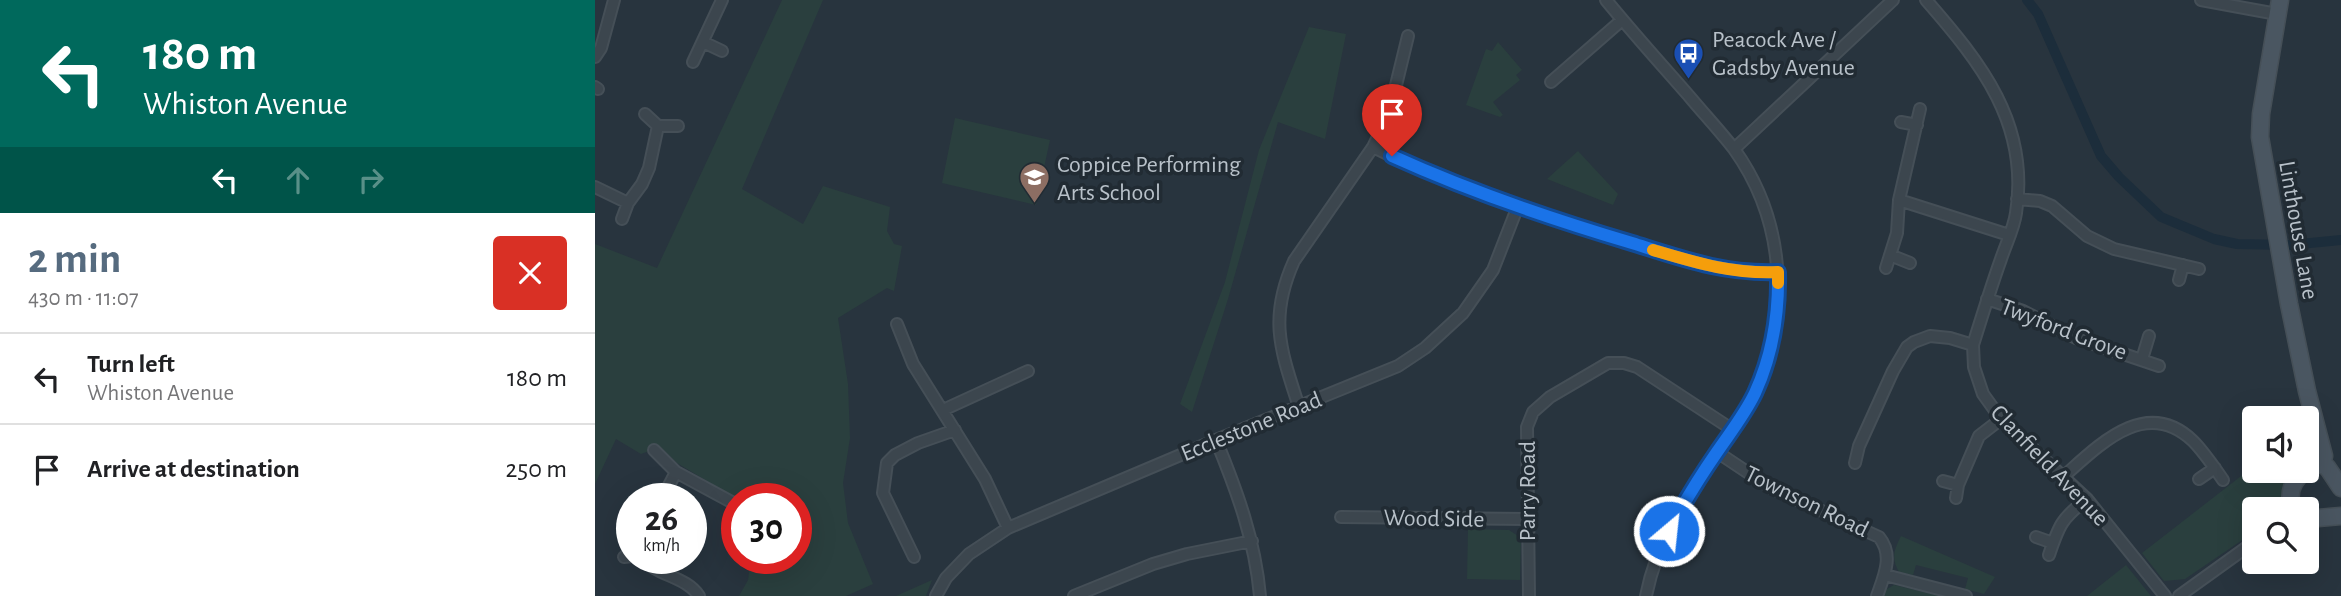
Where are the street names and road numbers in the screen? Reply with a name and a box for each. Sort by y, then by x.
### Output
street label: Linthouse Lane [2274,159,2322,301]
street label: Twyford Grove [1997,295,2130,365]
street label: Ecclestone Road [1178,388,1325,466]
street label: Clanfield Avenue [1986,401,2113,531]
street label: Parry Road [1516,441,1540,541]
street label: Townson Road [1741,462,1872,542]
street label: Wood Side [1383,506,1485,532]

